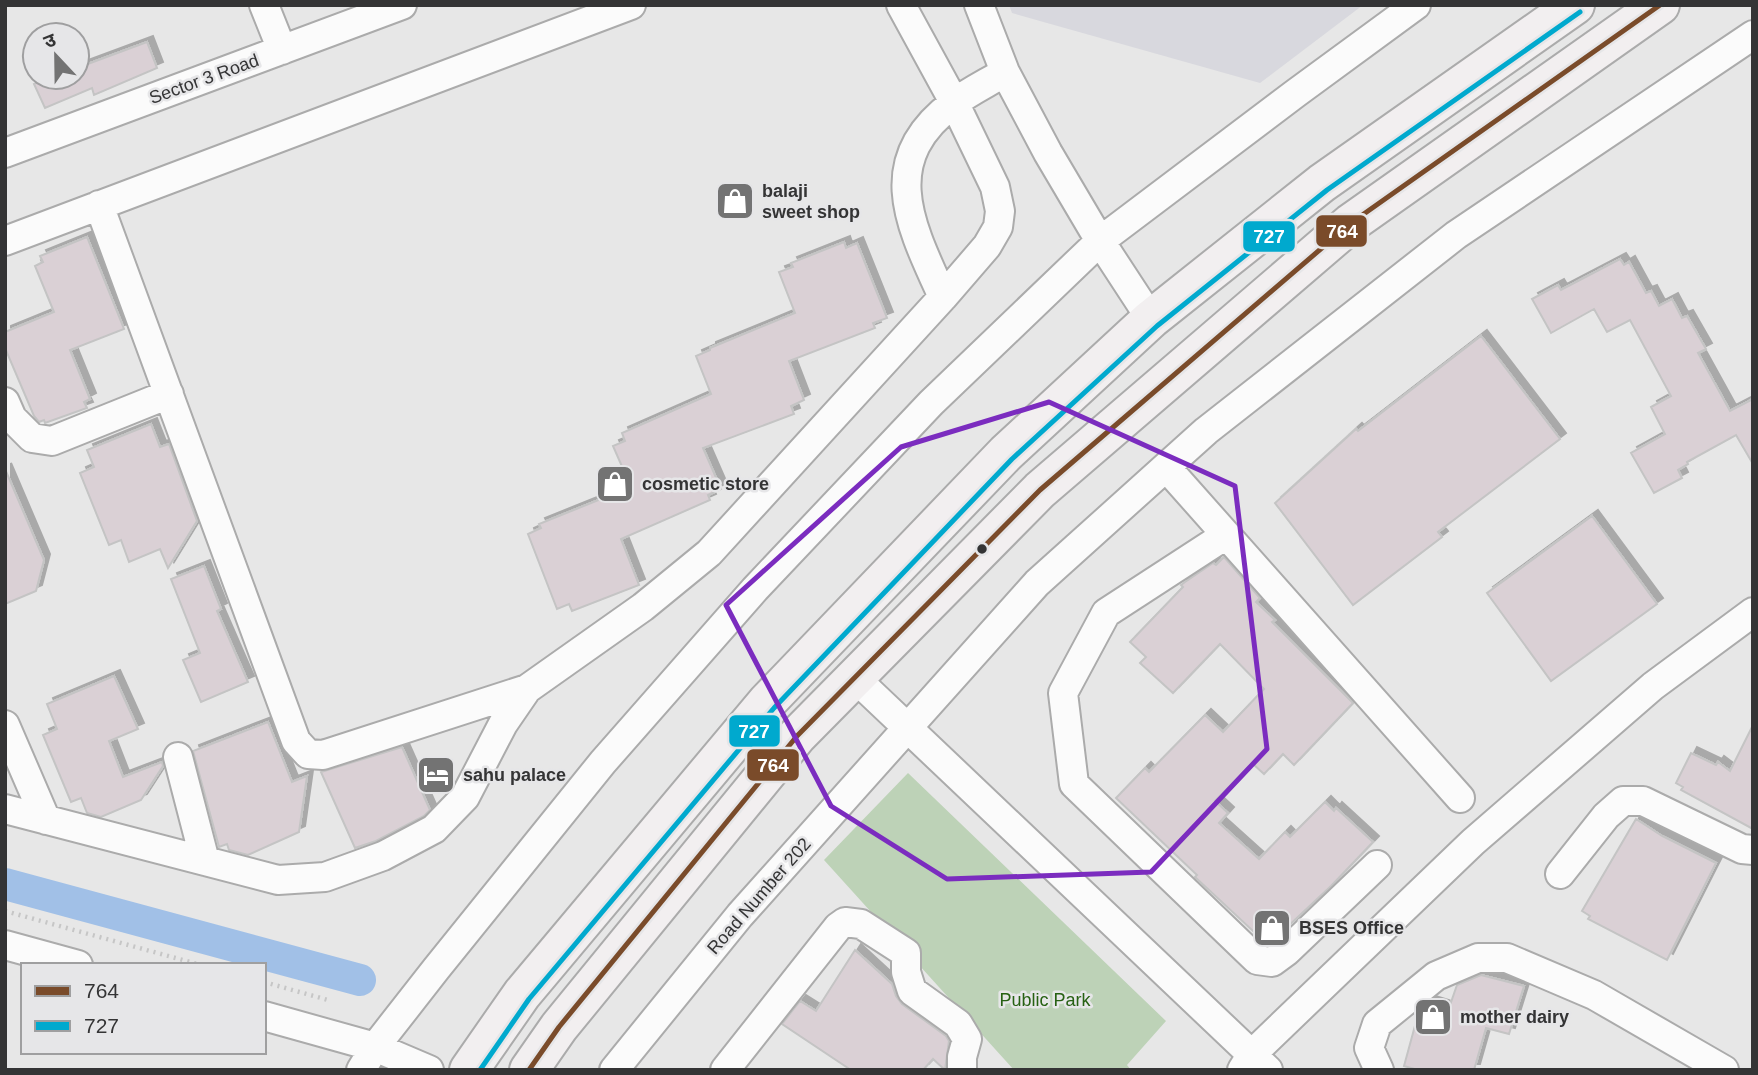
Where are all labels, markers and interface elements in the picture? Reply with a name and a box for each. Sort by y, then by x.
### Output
north arrow [21,21,91,91]
text: उ [41,29,60,53]
street label: Sector 3 Road [147,50,261,108]
shop icon: balaji sweet shop [714,180,756,222]
place label: balaji sweet shop [762,181,860,222]
line badge: 764 [1315,214,1368,248]
line badge: 727 [1242,220,1296,253]
text: 764 [1326,221,1358,242]
text: 727 [1253,226,1285,247]
shop icon: cosmetic store [594,463,636,505]
place label: cosmetic store [642,474,769,494]
unlabelled marker [975,542,989,556]
line badge: 727 [728,714,781,748]
text: 727 [738,721,770,742]
line badge: 764 [746,748,800,782]
hotel icon: sahu palace [415,754,457,796]
text: 764 [757,755,789,776]
place label: sahu palace [463,765,566,785]
street label: Road Number 202 [703,834,815,958]
shop icon: BSES Office [1251,907,1293,949]
place label: BSES Office [1299,918,1404,938]
legend [21,963,266,1054]
text: 764 [84,979,119,1002]
park label: Public Park [999,990,1092,1010]
shop icon: mother dairy [1412,996,1454,1038]
place label: mother dairy [1460,1007,1569,1027]
text: 727 [84,1014,119,1037]

